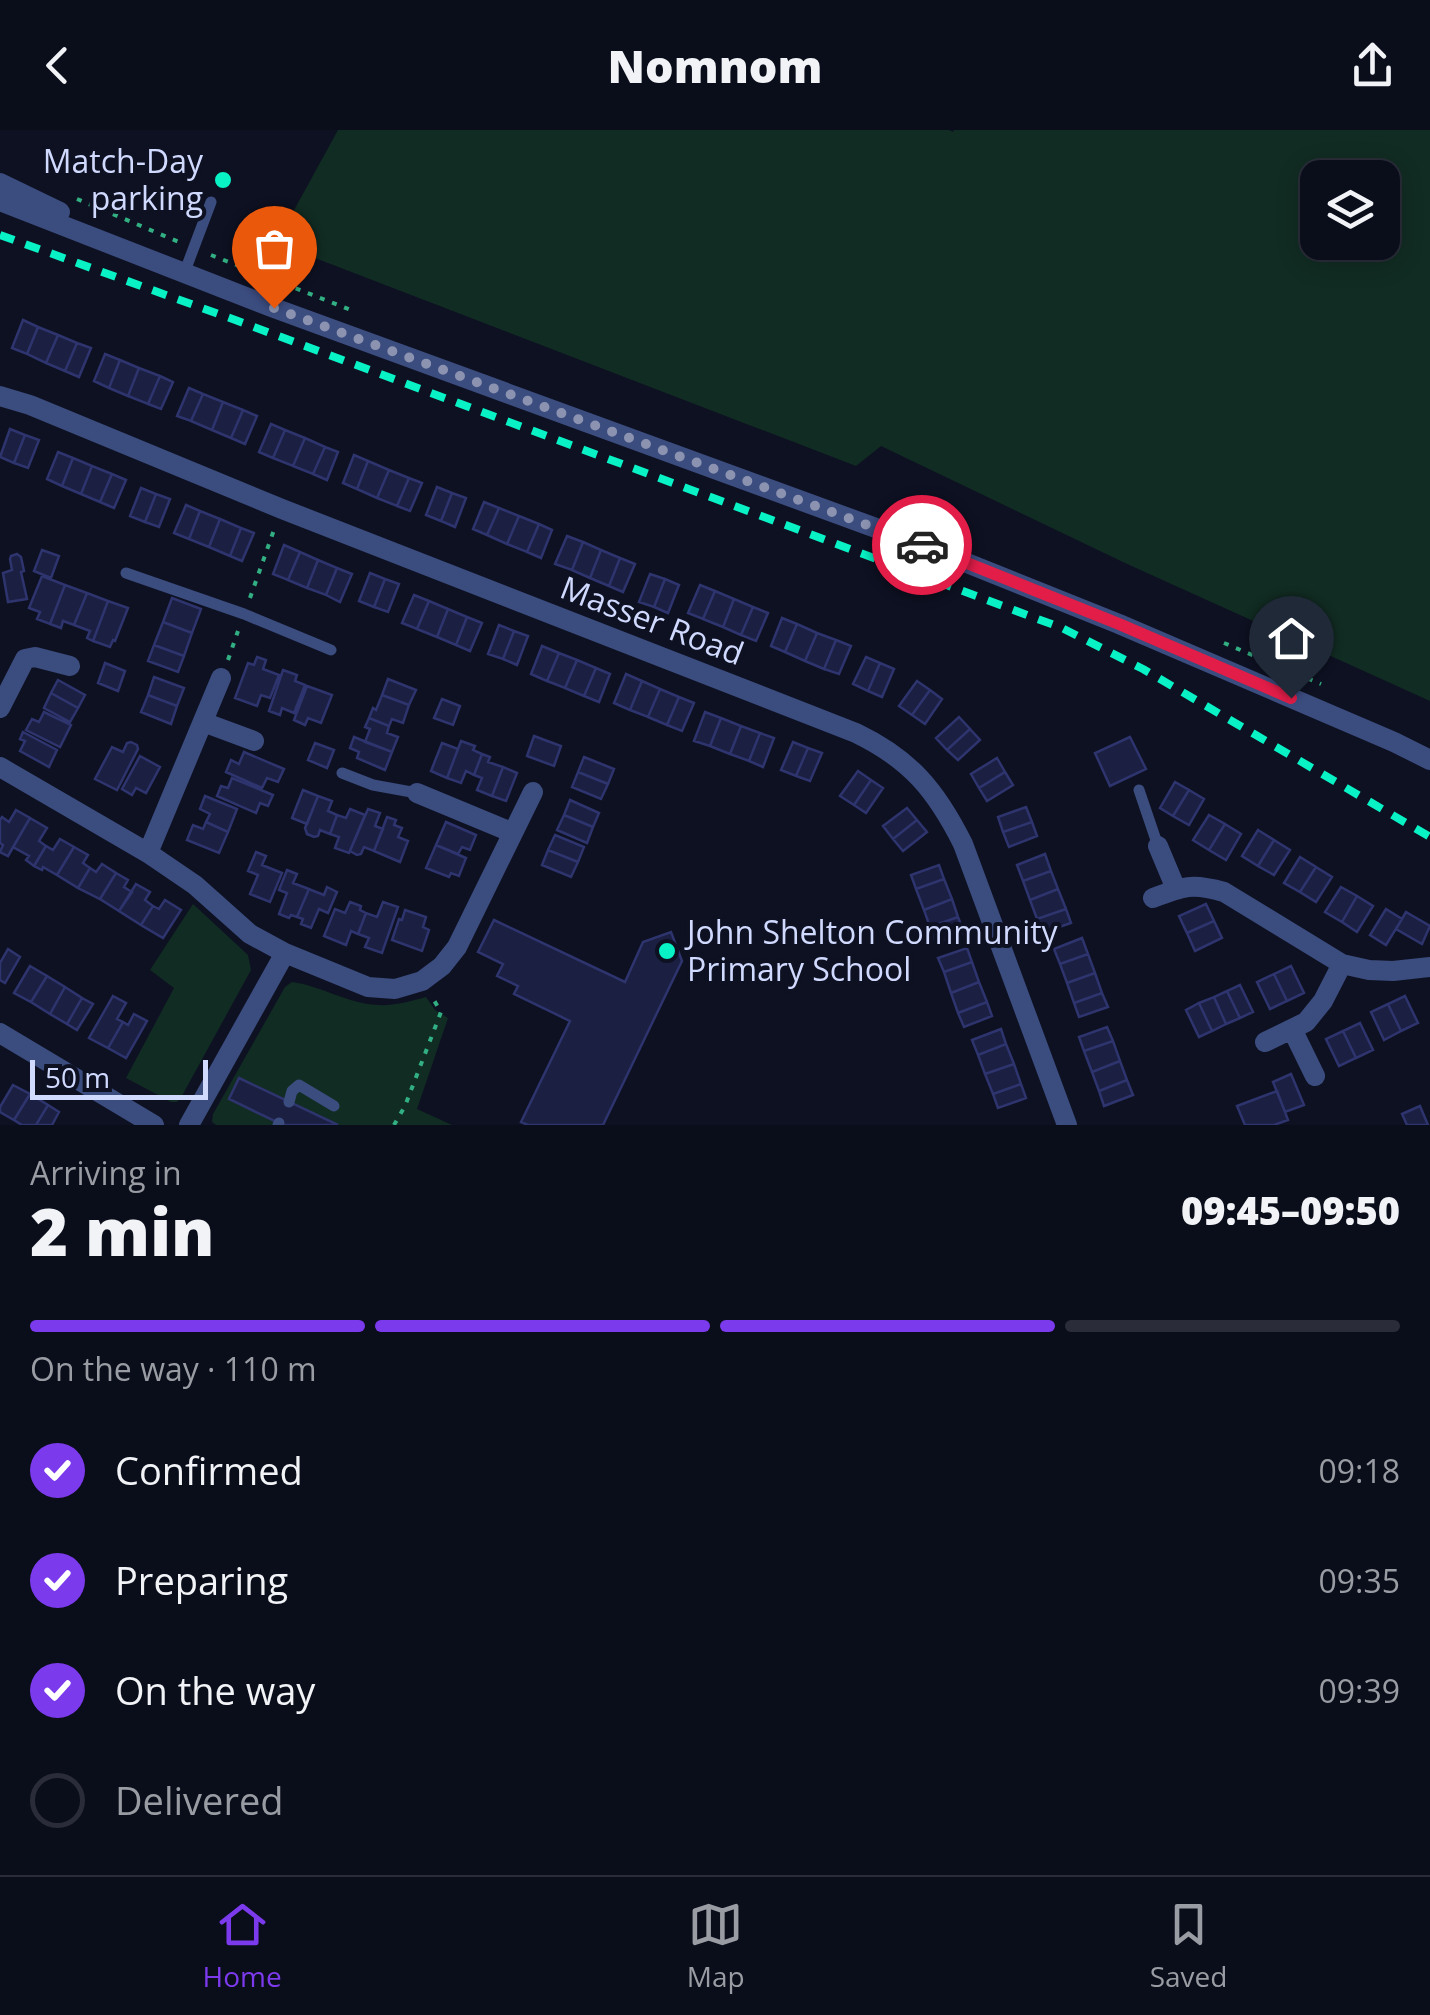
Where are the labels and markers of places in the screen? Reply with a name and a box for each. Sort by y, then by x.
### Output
place label: Match-Day parking [43,139,204,219]
marker: Match-Day parking [212,169,234,191]
pin [232,206,317,309]
pin [1249,596,1334,699]
place label: John Shelton Community Primary School [684,910,1059,990]
marker: John Shelton Community Primary School [656,940,678,962]

